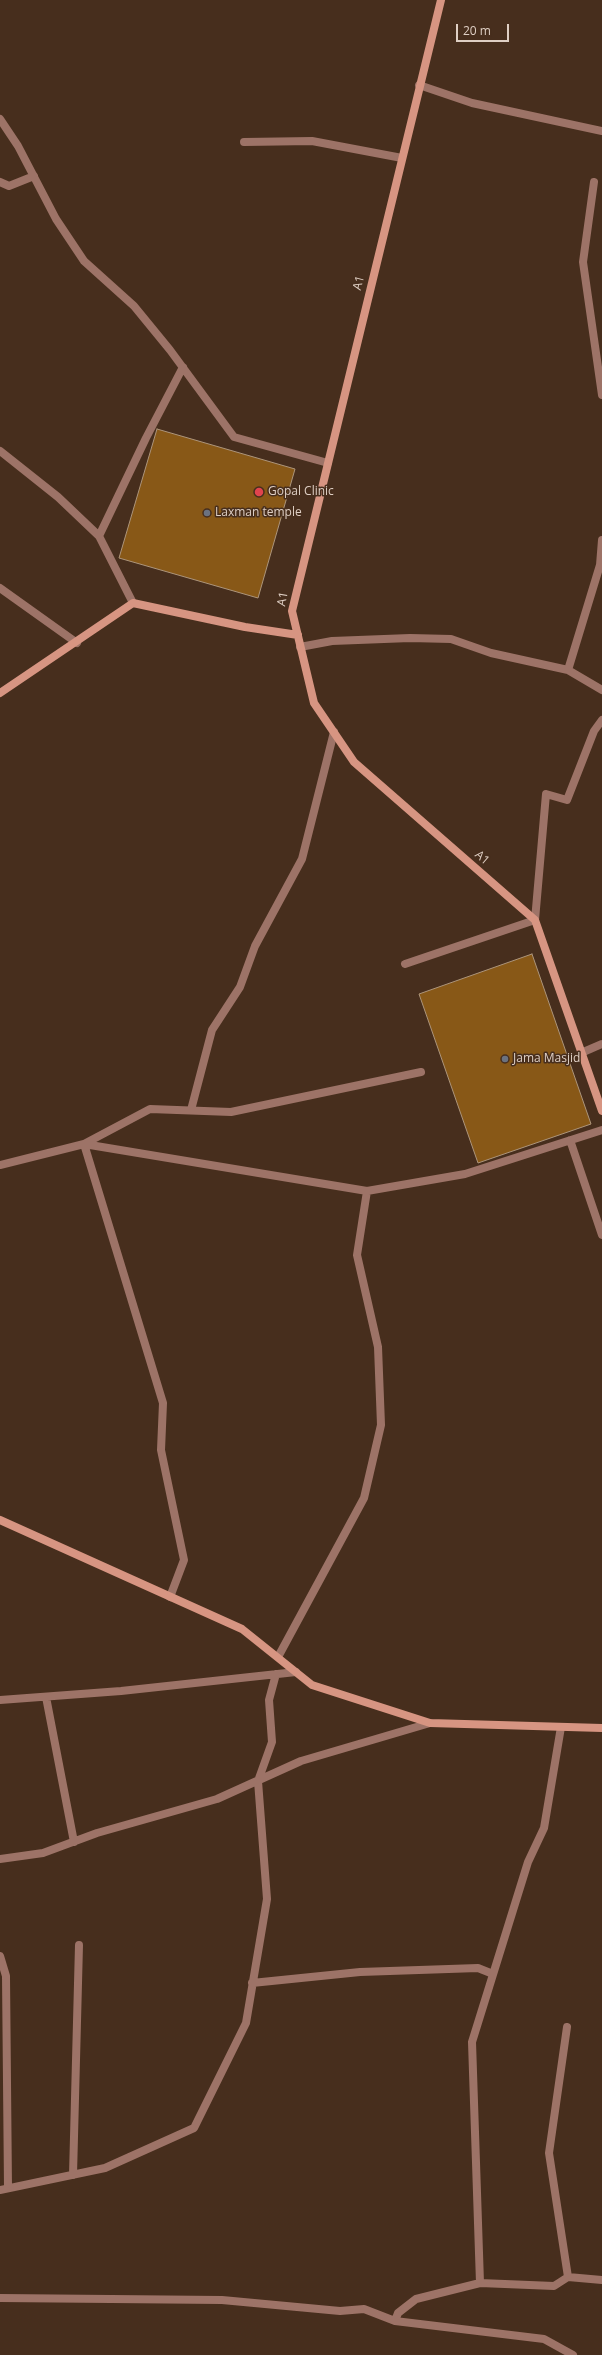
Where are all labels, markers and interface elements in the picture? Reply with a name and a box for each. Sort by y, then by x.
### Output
scale bar [458,16,511,42]
text: 20 m [463,22,491,39]
street label: A1 [350,274,368,292]
place label: Gopal Clinic [268,485,334,499]
marker: Gopal Clinic [253,486,265,498]
place label: Laxman temple [215,506,302,520]
marker: Laxman temple [202,508,212,518]
street label: A1 [275,591,291,607]
street label: A1 [472,848,492,868]
place label: Jama Masjid [513,1052,580,1066]
marker: Jama Masjid [500,1054,510,1064]

